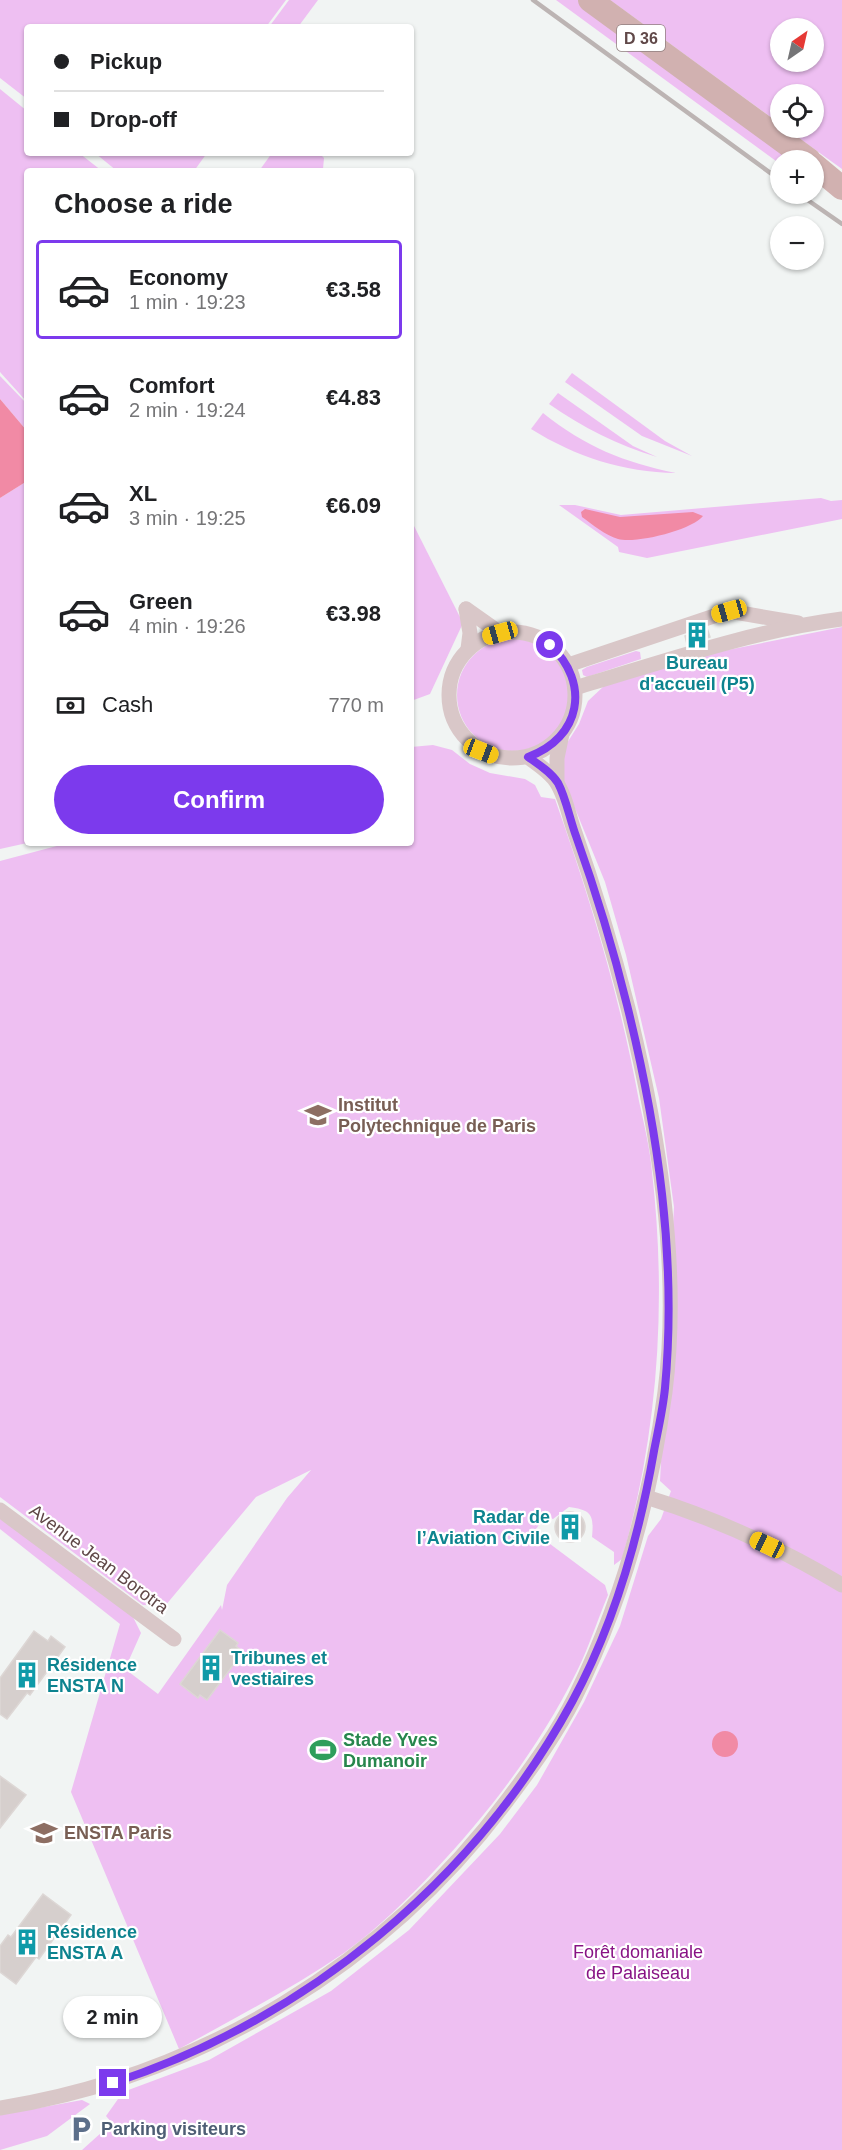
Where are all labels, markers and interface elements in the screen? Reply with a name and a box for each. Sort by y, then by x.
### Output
north arrow [770,18,824,72]
map controls [770,18,824,270]
road number: D 36 [617,25,665,51]
text: Pickup [90,49,162,74]
button: locate [770,84,824,138]
text: Drop-off [90,107,177,132]
button: + [770,150,824,204]
text: Choose a ride [54,189,233,219]
button: − [770,216,824,270]
icon: car [57,263,111,317]
text: Economy [129,265,228,290]
text: €3.58 [326,277,381,302]
text: 1 min · 19:23 [129,291,246,313]
icon: car [57,371,111,425]
text: Comfort [129,373,215,398]
text: €4.83 [326,385,381,410]
text: 2 min · 19:24 [129,399,246,421]
icon: car [57,479,111,533]
text: XL [129,481,157,506]
text: €6.09 [326,493,381,518]
text: 3 min · 19:25 [129,507,246,529]
icon: car [57,587,111,641]
text: Green [129,589,193,614]
car [709,597,749,625]
text: €3.98 [326,601,381,626]
text: 4 min · 19:26 [129,615,246,637]
car [480,619,520,647]
building icon: Bureau d'accueil (P5) [682,620,712,650]
route start [536,631,563,658]
place label: Bureau d'accueil (P5) [639,653,755,694]
icon: cash [54,689,87,722]
text: Cash [102,692,153,717]
text: 770 m [328,694,384,716]
car [461,736,501,766]
button: Confirm [54,765,384,834]
place label: Institut Polytechnique de Paris [338,1095,536,1136]
school or university icon: Institut Polytechnique de Paris [303,1100,333,1130]
street label: Avenue Jean Borotra [26,1500,173,1618]
place label: Radar de l’Aviation Civile [417,1507,550,1548]
building icon: Radar de l’Aviation Civile [555,1512,585,1542]
car [747,1529,787,1561]
place label: Tribunes et vestiaires [231,1648,327,1689]
building icon: Tribunes et vestiaires [196,1653,226,1683]
place label: Résidence ENSTA N [47,1655,137,1696]
building icon: Résidence ENSTA N [12,1660,42,1690]
place label: Stade Yves Dumanoir [343,1730,438,1771]
sports icon: Stade Yves Dumanoir [308,1735,338,1765]
school or university icon: ENSTA Paris [29,1818,59,1848]
place label: ENSTA Paris [64,1823,172,1843]
place label: Résidence ENSTA A [47,1922,137,1963]
building icon: Résidence ENSTA A [12,1927,42,1957]
park label: Forêt domaniale de Palaiseau [573,1942,703,1983]
callout: 2 min [63,1996,162,2038]
text: 2 min [86,2006,139,2028]
route end [99,2069,126,2096]
parking icon: Parking visiteurs [66,2114,96,2144]
place label: Parking visiteurs [101,2119,246,2139]

